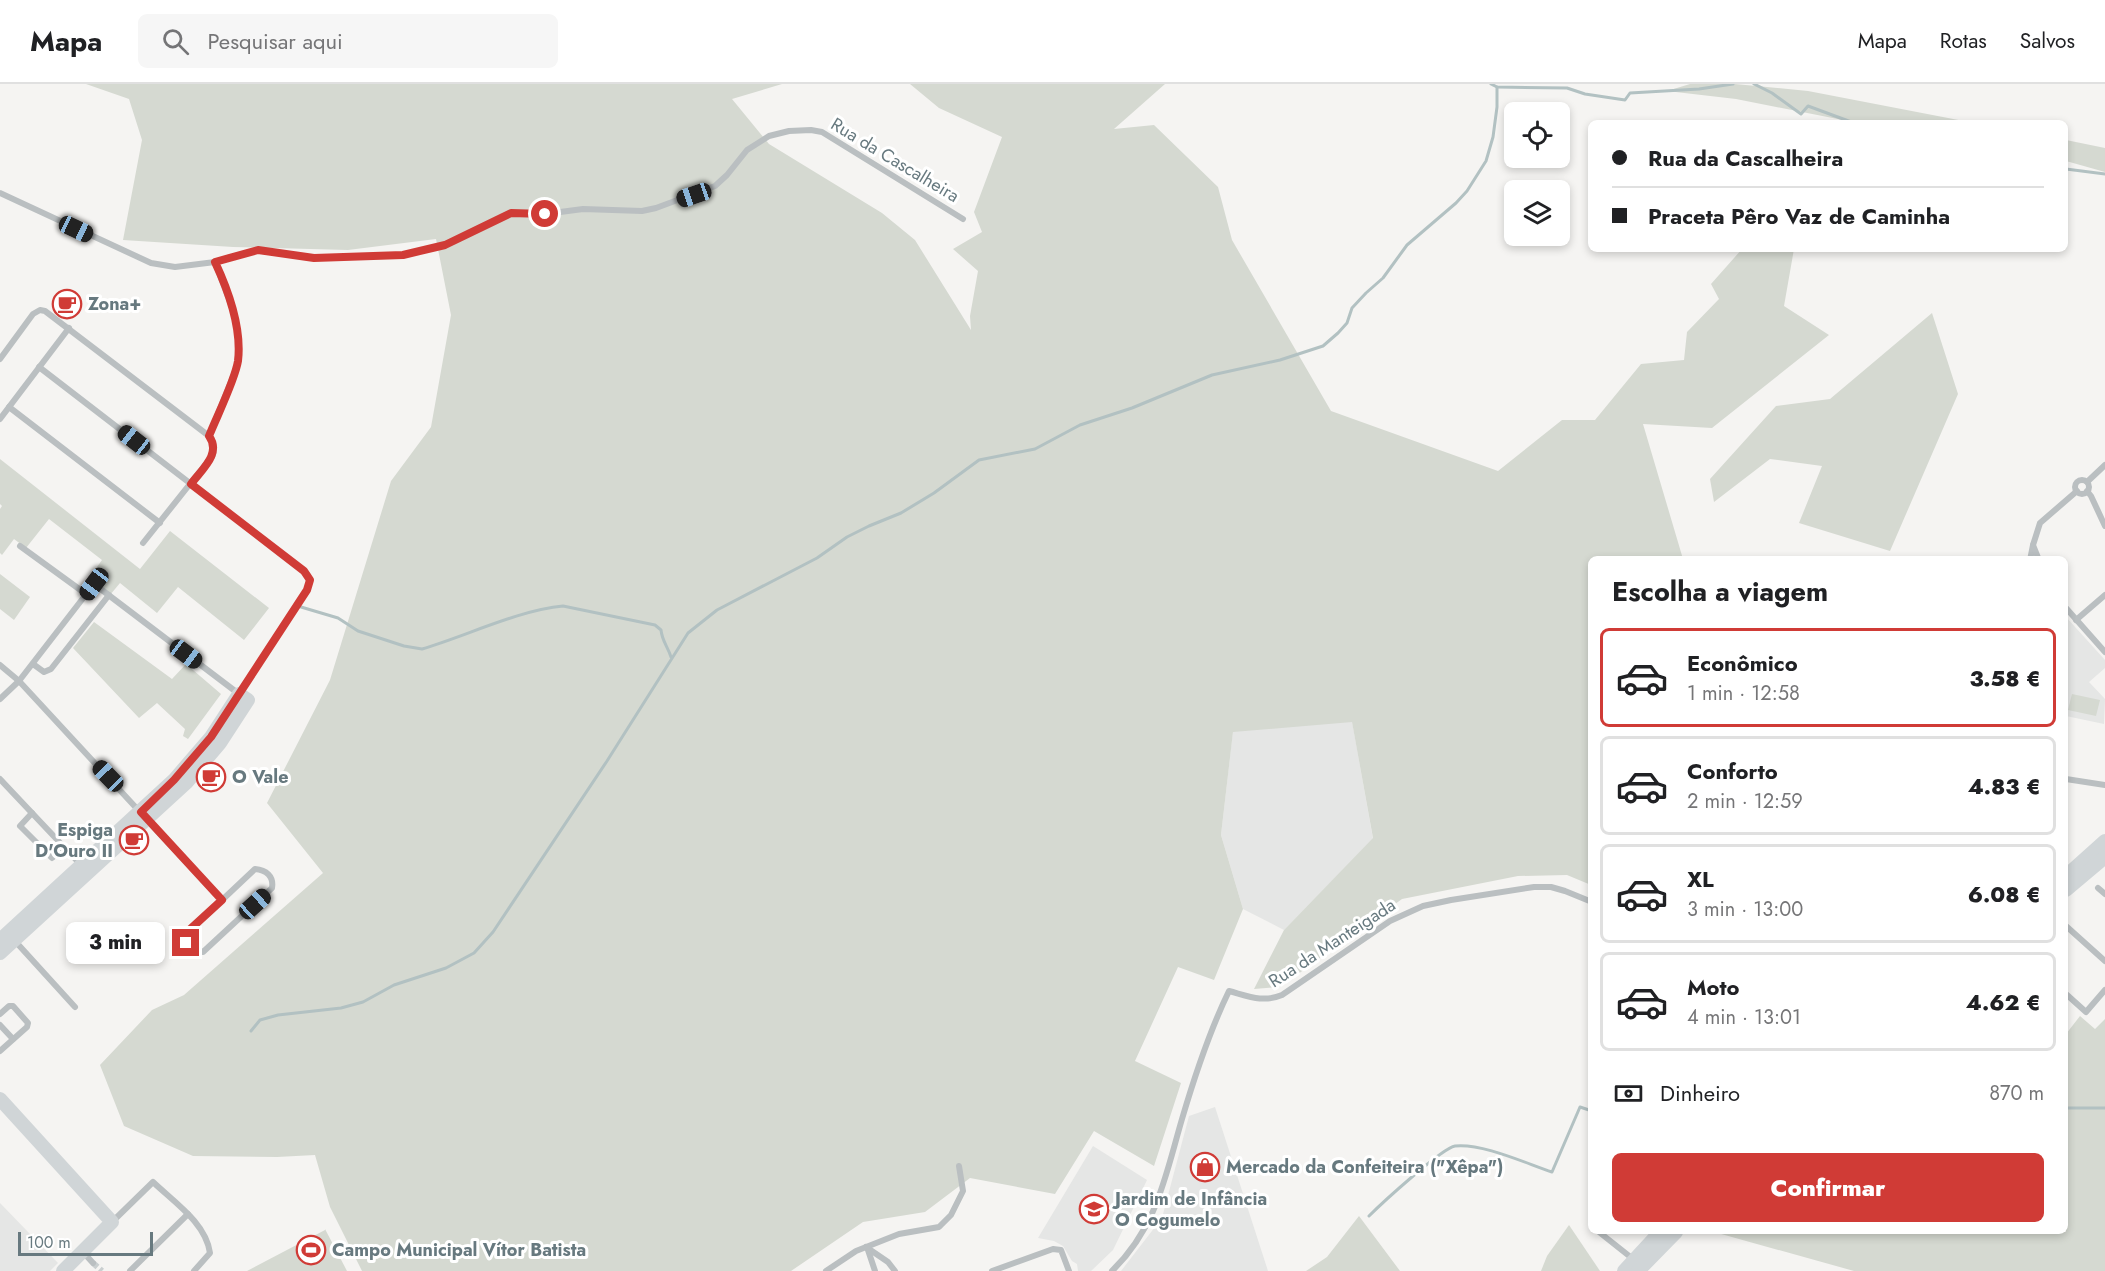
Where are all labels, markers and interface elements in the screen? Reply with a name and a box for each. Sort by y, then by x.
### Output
search box [138,14,558,68]
text: Mapa [30,21,102,62]
icon: search [159,25,192,58]
text: Pesquisar aqui [207,25,343,57]
text: Mapa [1858,26,1907,56]
text: Rotas [1940,26,1987,56]
text: Salvos [2020,26,2075,56]
map controls [1504,102,1570,246]
button: locate [1504,102,1570,168]
street label: Rua da Cascalheira [826,111,964,209]
text: Rua da Cascalheira [1648,142,1843,174]
button: layers [1504,180,1570,246]
car [674,181,714,209]
route start [531,200,558,227]
text: Praceta Pêro Vaz de Caminha [1648,200,1950,232]
car [56,213,96,245]
cafe icon: Zona+ [51,288,83,320]
place label: Zona+ [88,291,141,317]
car [114,422,154,458]
car [76,564,112,604]
text: Escolha a viagem [1612,572,1828,611]
car [166,636,206,672]
text: Econômico [1687,647,1798,679]
icon: car [1615,651,1669,705]
text: 3.58 € [1969,662,2041,694]
text: 1 min · 12:58 [1687,679,1800,708]
text: Conforto [1687,755,1778,787]
car [89,757,127,795]
icon: car [1615,759,1669,813]
cafe icon: O Vale [195,761,227,793]
place label: O Vale [232,764,288,790]
text: 4.83 € [1968,770,2041,802]
text: 2 min · 12:59 [1687,787,1803,816]
place label: Espiga D'Ouro II [35,817,113,864]
cafe icon: Espiga D'Ouro II [118,824,150,856]
text: XL [1687,863,1714,895]
icon: car [1615,867,1669,921]
text: 6.08 € [1968,878,2041,910]
car [236,885,274,923]
street label: Rua da Manteigada [1263,892,1401,994]
text: 3 min · 13:00 [1687,895,1803,924]
callout: 3 min [66,922,165,964]
text: 3 min [89,928,142,957]
route end [172,929,199,956]
text: Moto [1687,971,1740,1003]
icon: car [1615,975,1669,1029]
text: 4.62 € [1966,986,2041,1018]
text: 4 min · 13:01 [1687,1003,1801,1032]
icon: cash [1612,1077,1645,1110]
text: Dinheiro [1660,1077,1740,1109]
text: 870 m [1989,1079,2044,1108]
shop icon: Mercado da Confeiteira ("Xêpa") [1189,1151,1221,1183]
button: Confirmar [1612,1153,2044,1222]
place label: Mercado da Confeiteira ("Xêpa") [1226,1154,1503,1180]
place label: Jardim de Infância O Cogumelo [1112,1186,1267,1233]
school or university icon: Jardim de Infância O Cogumelo [1078,1193,1110,1225]
scale bar [18,1229,153,1256]
text: 100 m [27,1231,71,1254]
sports icon: Campo Municipal Vítor Batista [295,1234,327,1266]
place label: Campo Municipal Vítor Batista [332,1237,586,1263]

